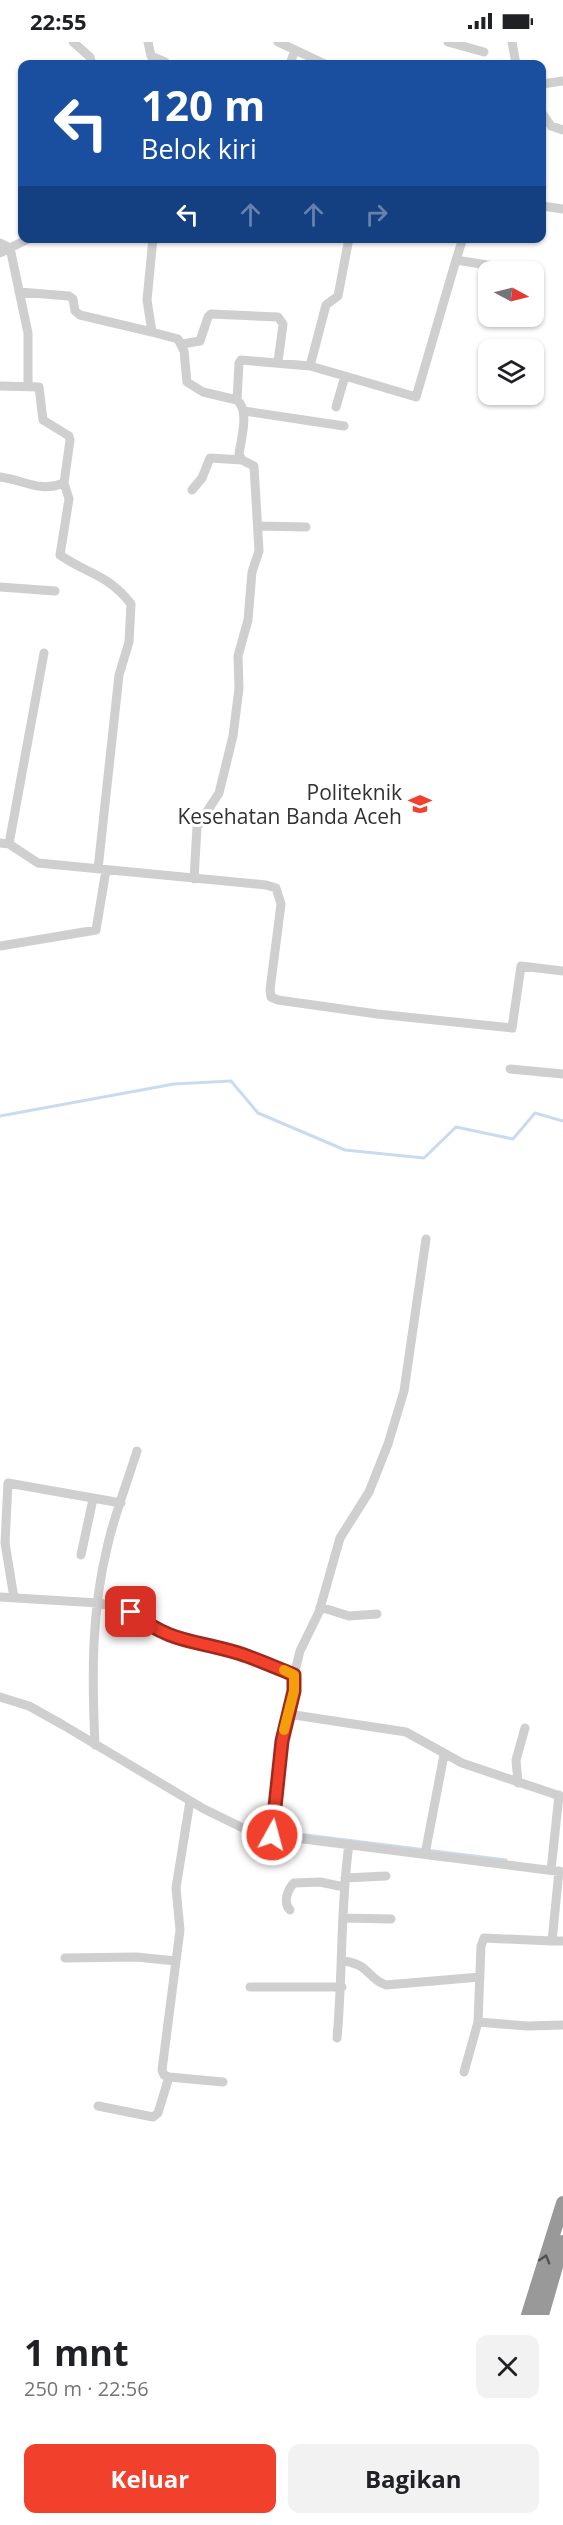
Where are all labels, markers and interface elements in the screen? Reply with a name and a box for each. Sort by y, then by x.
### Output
text: 22:55 [30,6,87,36]
text: 120 m [141,76,265,133]
icon: left [42,84,120,162]
text: Belok kiri [141,130,257,167]
icon: left [171,198,204,231]
icon: ahead [234,198,267,231]
icon: ahead [297,198,330,231]
icon: right [360,198,393,231]
north arrow [478,261,544,327]
map controls [478,261,544,405]
button: layers [478,339,544,405]
place label: Politeknik Kesehatan Banda Aceh [177,778,402,830]
school or university icon: Politeknik Kesehatan Banda Aceh [407,791,433,817]
pin [105,1586,156,1637]
icon: arrive [114,1595,147,1628]
position arrow [240,1803,304,1867]
one-way arrow [538,2254,550,2265]
text: 1 mnt [24,2328,129,2377]
button: close [476,2335,539,2398]
text: 250 m · 22:56 [24,2375,149,2402]
button: Keluar [24,2444,276,2513]
button: Bagikan [288,2444,539,2513]

